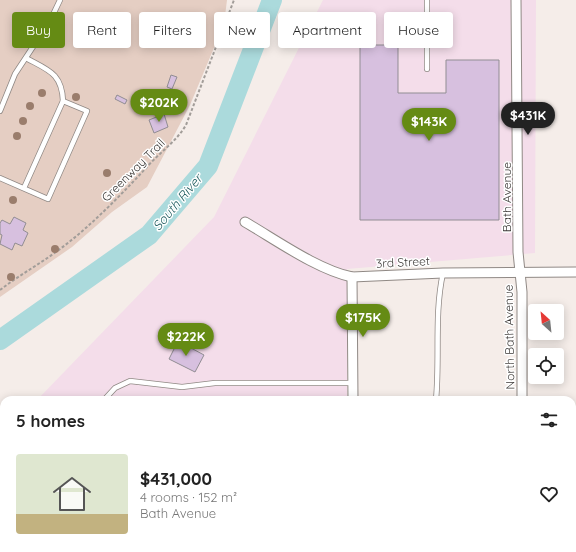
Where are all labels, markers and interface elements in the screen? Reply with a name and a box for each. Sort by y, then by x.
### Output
chip: Buy [12,12,65,48]
chip: Rent [73,12,131,48]
chip: Filters [139,12,206,48]
chip: New [214,12,270,48]
chip: Apartment [278,12,376,48]
chip: House [384,12,453,48]
pin: $202K [131,89,187,123]
text: $202K [139,94,179,110]
pin: $431K [500,102,556,136]
text: $431K [510,107,546,123]
pin: $143K [401,108,457,142]
text: $143K [411,113,447,129]
street label: Greenway Trail [98,135,168,205]
street label: Bath Avenue [499,162,514,232]
water label: South River [149,169,206,233]
street label: 3rd Street [376,253,430,271]
street label: North Bath Avenue [501,284,517,390]
pin: $175K [335,304,391,338]
north arrow [528,304,564,340]
map controls [528,304,564,384]
text: $175K [345,309,381,325]
pin: $222K [158,323,214,357]
text: $222K [167,328,205,344]
button: locate [528,348,564,384]
icon: filters [538,409,560,431]
text: 5 homes [16,410,85,431]
text: $431,000 [140,468,212,489]
icon: home [48,470,96,518]
icon: heart [538,483,560,505]
text: 4 rooms · 152 m² [140,489,237,505]
text: Bath Avenue [140,505,216,521]

